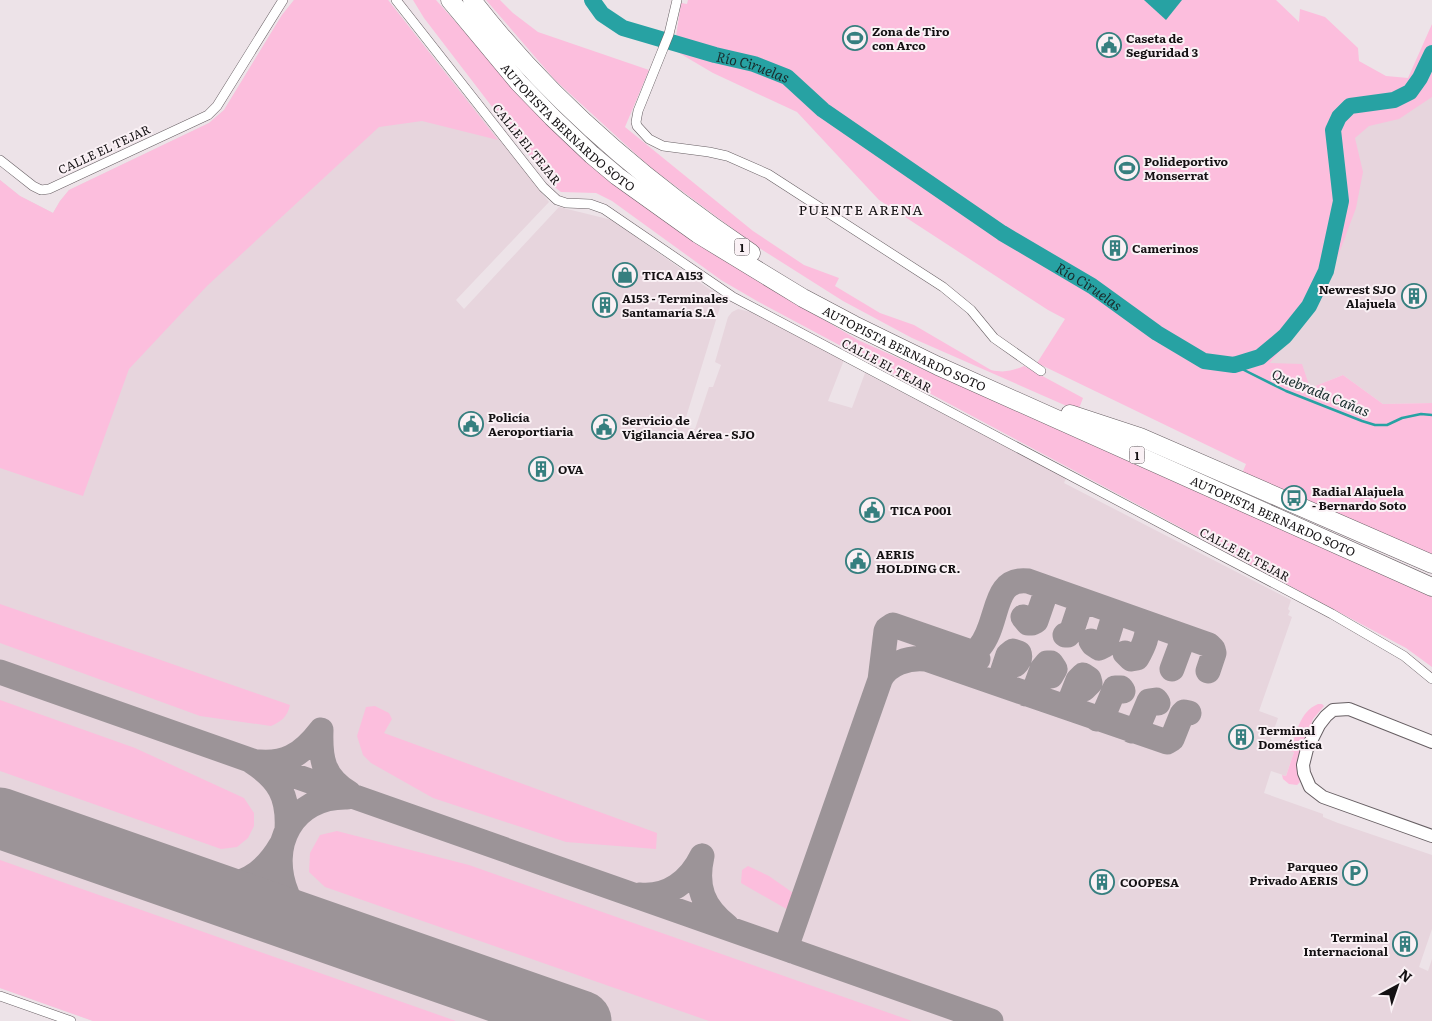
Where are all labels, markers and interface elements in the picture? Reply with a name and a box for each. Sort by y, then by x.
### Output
place label: Zona de Tiro con Arco [872,22,950,54]
sports icon: Zona de Tiro con Arco [842,25,868,51]
place label: Caseta de Seguridad 3 [1126,29,1198,61]
public building icon: Caseta de Seguridad 3 [1096,32,1122,58]
water label: Río Ciruelas [714,46,793,87]
street label: AUTOPISTA BERNARDO SOTO [497,59,639,195]
street label: CALLE EL TEJAR [489,100,566,189]
street label: CALLE EL TEJAR [55,120,153,178]
place label: Polideportivo Monserrat [1144,152,1229,184]
sports icon: Polideportivo Monserrat [1114,155,1140,181]
district label: PUENTE ARENA [798,199,924,219]
building icon: Camerinos [1102,235,1128,261]
road number: 1 [734,238,750,256]
place label: Camerinos [1132,239,1198,257]
water label: Río Ciruelas [1052,257,1127,315]
shop icon: TICA A153 [612,262,638,288]
place label: TICA A153 [642,266,703,284]
place label: Newrest SJO Alajuela [1319,280,1396,312]
building icon: Newrest SJO Alajuela [1401,283,1427,309]
place label: A153 - Terminales Santamaría S.A [622,289,728,321]
building icon: A153 - Terminales Santamaría S.A [592,292,618,318]
street label: AUTOPISTA BERNARDO SOTO [820,301,989,395]
street label: CALLE EL TEJAR [839,334,936,397]
water label: Quebrada Cañas [1269,363,1373,421]
place label: Policía Aeroportiaria [488,408,574,440]
public building icon: Policía Aeroportiaria [458,411,484,437]
place label: Servicio de Vigilancia Aérea - SJO [622,411,755,443]
public building icon: Servicio de Vigilancia Aérea - SJO [591,414,617,440]
road number: 1 [1130,446,1144,464]
building icon: OVA [528,456,554,482]
place label: OVA [558,460,584,478]
street label: AUTOPISTA BERNARDO SOTO [1188,471,1359,561]
place label: Radial Alajuela - Bernardo Soto [1312,482,1407,514]
bus stop icon: Radial Alajuela - Bernardo Soto [1281,485,1307,511]
public building icon: TICA P001 [859,497,885,523]
place label: TICA P001 [890,501,951,519]
street label: CALLE EL TEJAR [1197,523,1294,586]
place label: AERIS HOLDING CR. [876,545,961,577]
public building icon: AERIS HOLDING CR. [845,548,871,574]
place label: Terminal Doméstica [1258,721,1322,753]
building icon: Terminal Doméstica [1228,724,1254,750]
place label: Parqueo Privado AERIS [1249,857,1339,889]
parking icon: Parqueo Privado AERIS [1342,860,1368,886]
building icon: COOPESA [1089,869,1115,895]
place label: COOPESA [1120,873,1179,891]
place label: Terminal Internacional [1304,928,1389,960]
building icon: Terminal Internacional [1392,931,1418,957]
north arrow [1372,961,1422,1011]
text: N [1395,964,1417,987]

